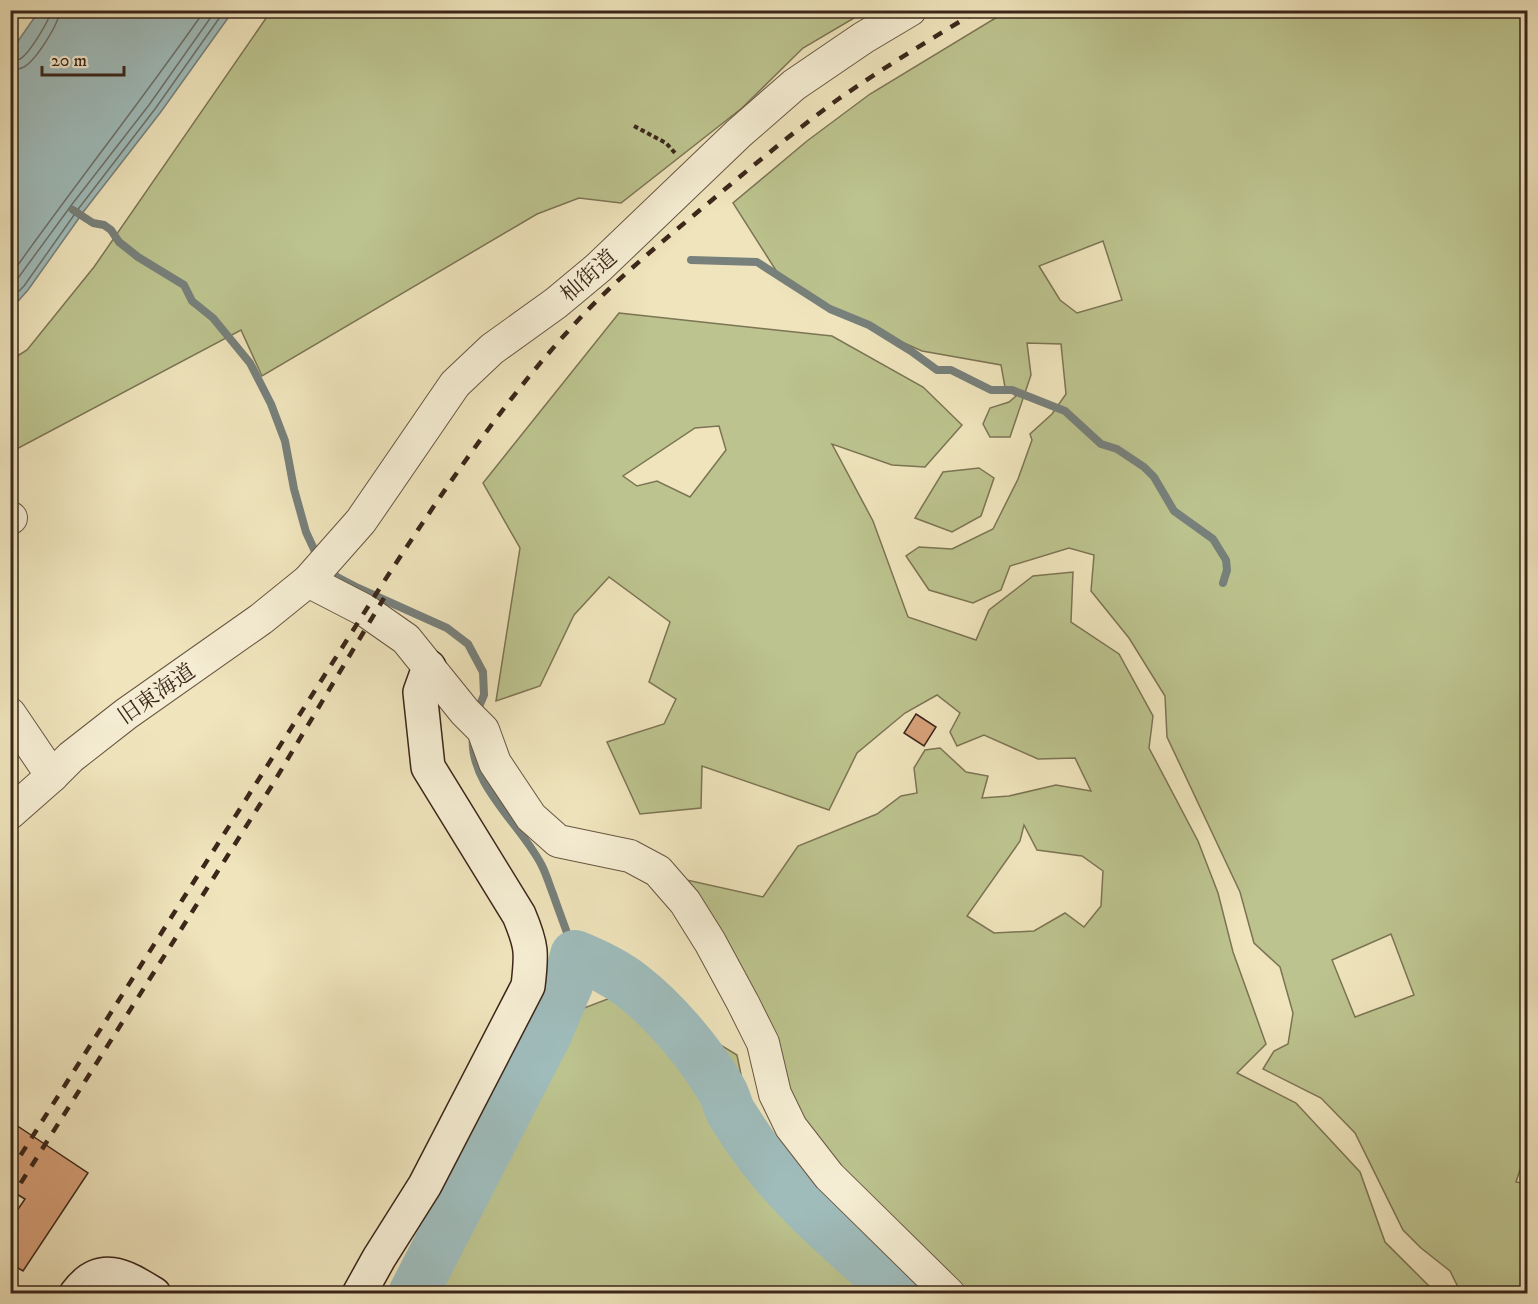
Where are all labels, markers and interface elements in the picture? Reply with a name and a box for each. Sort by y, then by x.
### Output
scale bar [42,39,124,77]
text: 20 m [51,50,87,72]
street label: 杣街道 [555,244,623,308]
street label: 旧東海道 [113,658,201,731]

